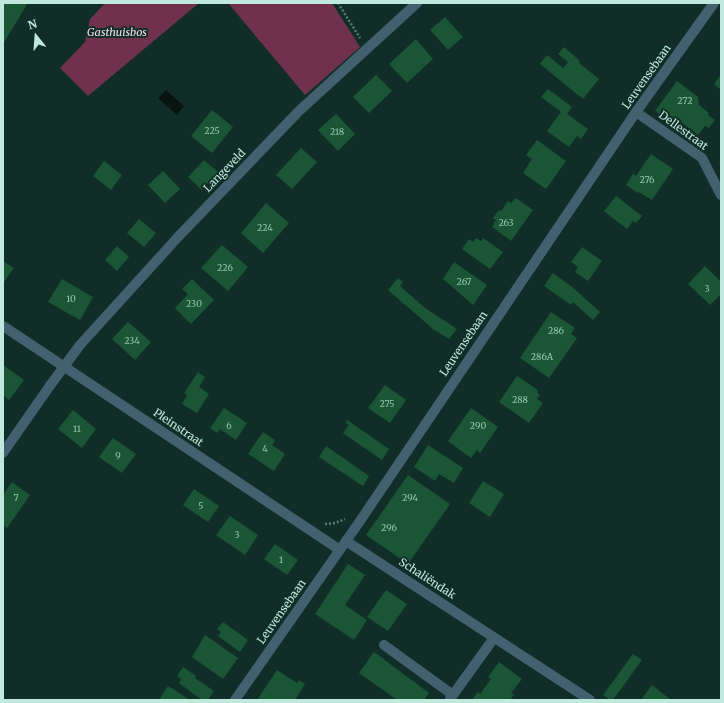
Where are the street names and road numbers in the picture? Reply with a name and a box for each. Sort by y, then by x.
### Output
street label: Leuvensebaan [620,42,674,112]
street label: Dellestraat [656,109,710,153]
street label: Langeveld [201,147,249,195]
street label: Leuvensebaan [437,309,491,379]
street label: Pleinstraat [150,406,206,450]
street label: Schaliëndak [396,556,458,602]
street label: Leuvensebaan [255,577,309,647]

